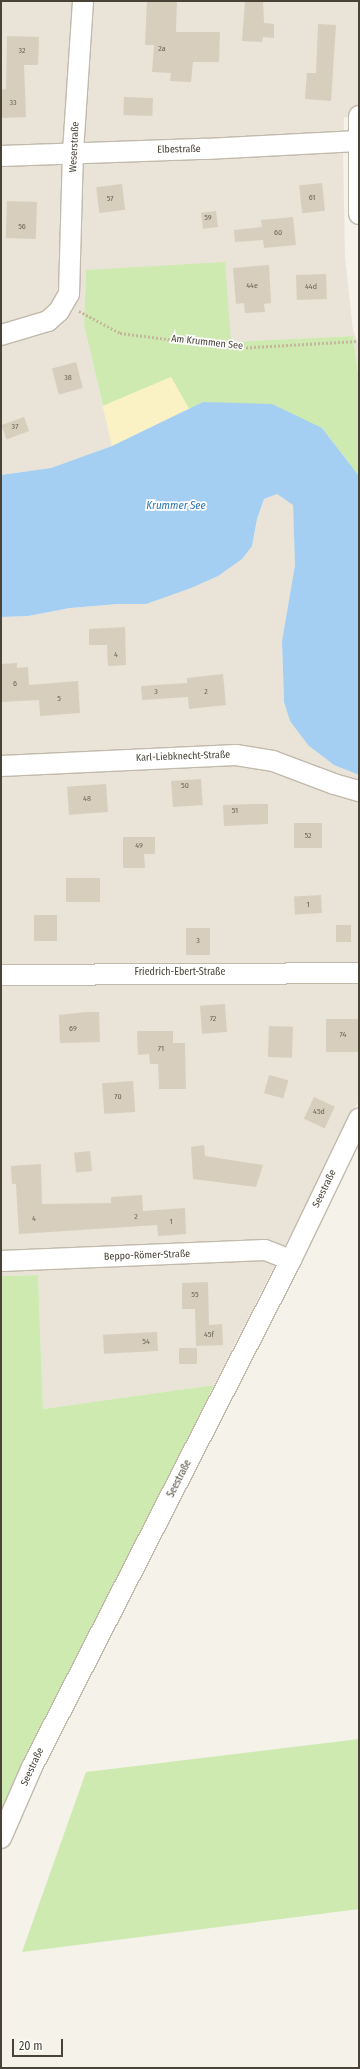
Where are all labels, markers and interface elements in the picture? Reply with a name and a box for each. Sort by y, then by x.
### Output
house number: 2a [158,44,166,54]
house number: 32 [18,46,26,56]
house number: 33 [9,98,17,108]
street label: Weserstraße [68,121,82,173]
street label: Elbestraße [157,144,201,156]
house number: 61 [309,193,315,203]
house number: 57 [107,194,113,204]
house number: 59 [204,213,212,223]
house number: 56 [18,222,26,232]
house number: 60 [274,228,282,238]
house number: 44e [246,281,258,291]
house number: 44d [305,282,317,292]
street label: Am Krummen See [171,333,243,353]
house number: 38 [64,373,72,383]
house number: 37 [12,422,18,432]
water label: Krummer See [146,499,206,513]
house number: 4 [114,650,118,660]
house number: 6 [13,679,17,689]
house number: 3 [154,687,158,697]
house number: 2 [204,687,208,697]
house number: 5 [57,694,61,704]
street label: Karl-Liebknecht-Straße [136,749,230,765]
house number: 50 [181,781,189,791]
house number: 48 [83,794,91,804]
house number: 51 [232,806,238,816]
house number: 52 [304,831,312,841]
house number: 49 [135,841,143,851]
house number: 1 [306,900,310,910]
house number: 3 [196,936,200,946]
street label: Friedrich-Ebert-Straße [135,967,225,979]
house number: 72 [210,1014,216,1024]
house number: 69 [69,1024,77,1034]
house number: 74 [340,1030,346,1040]
house number: 71 [158,1044,164,1054]
house number: 70 [114,1092,122,1102]
house number: 45d [313,1107,325,1117]
street label: Seestraße [311,1168,339,1210]
house number: 2 [134,1212,138,1222]
house number: 4 [32,1214,36,1224]
house number: 1 [169,1217,173,1227]
street label: Beppo-Römer-Straße [104,1248,190,1264]
house number: 55 [191,1290,199,1300]
house number: 45f [204,1330,214,1340]
house number: 54 [142,1337,150,1347]
street label: Seestraße [165,1458,195,1500]
street label: Seestraße [19,1746,47,1788]
scale bar [14,2031,65,2057]
text: 20 m [19,2039,43,2053]

